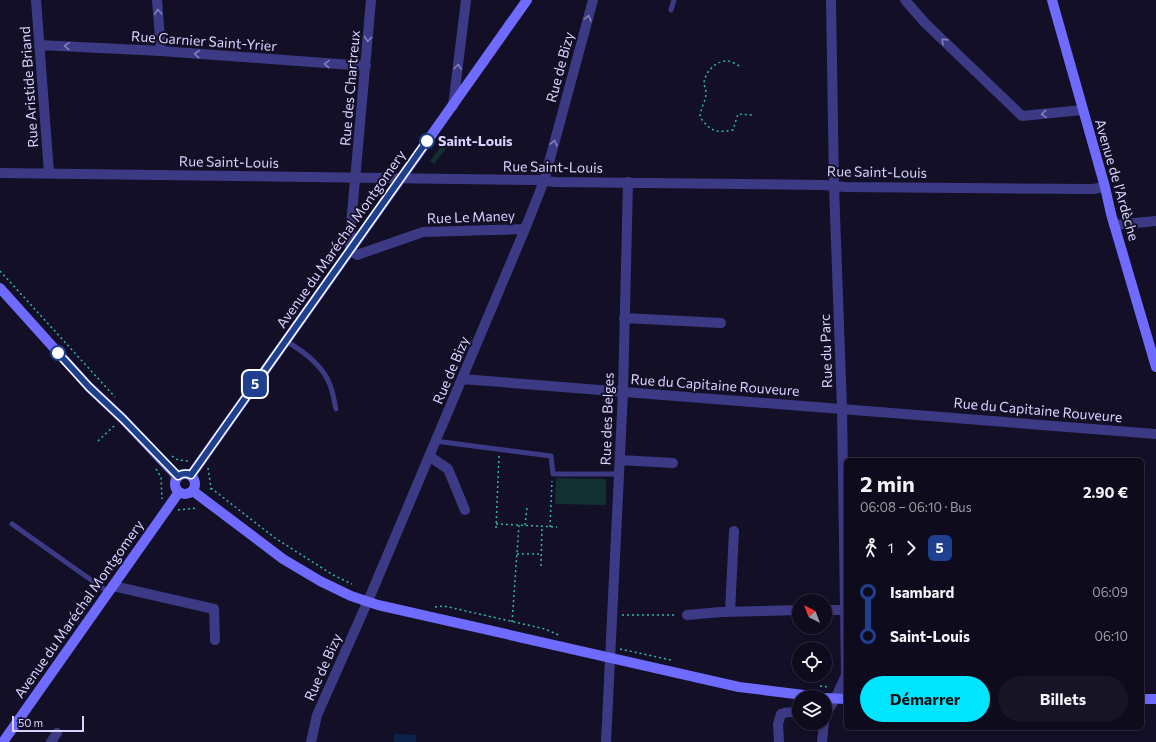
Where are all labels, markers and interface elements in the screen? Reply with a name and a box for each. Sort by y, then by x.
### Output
one-way arrow [153,9,162,15]
one-way arrow [583,15,592,22]
street label: Rue Aristide Briand [16,26,41,148]
street label: Rue Garnier Saint-Yrier [131,27,278,54]
street label: Rue des Chartreux [336,29,363,146]
street label: Rue de Bizy [542,30,577,104]
one-way arrow [363,36,372,42]
one-way arrow [941,38,949,46]
one-way arrow [64,42,70,51]
one-way arrow [194,50,200,59]
one-way arrow [324,59,330,68]
one-way arrow [453,64,462,70]
one-way arrow [1041,109,1047,118]
street label: Avenue de l'Ardèche [1092,117,1143,243]
place label: Saint-Louis [438,132,513,149]
marker: Saint-Louis [419,133,435,149]
one-way arrow [549,140,558,147]
street label: Avenue du Maréchal Montgomery [272,146,409,331]
street label: Rue Saint-Louis [179,152,279,171]
street label: Rue Saint-Louis [503,157,603,176]
street label: Rue Saint-Louis [827,162,927,181]
street label: Rue Le Maney [427,206,515,227]
street label: Rue du Parc [816,314,835,388]
street label: Rue de Bizy [429,333,472,406]
unlabelled marker [50,345,66,361]
street label: Rue du Capitaine Rouveure [630,370,800,399]
line badge: 5 [242,371,268,397]
street label: Rue des Belges [596,372,617,466]
text: 5 [251,375,259,392]
street label: Rue du Capitaine Rouveure [953,394,1123,425]
text: 2 min [860,470,915,497]
text: 2.90 € [1083,483,1128,501]
text: 06:08 – 06:10 · Bus [860,499,972,515]
street label: Avenue du Maréchal Montgomery [10,516,147,701]
icon: walk [860,537,882,559]
icon: forward [900,537,922,559]
text: 5 [936,539,944,556]
text: 1 [888,540,894,556]
text: Isambard [890,583,954,601]
text: 06:09 [1092,584,1128,600]
north arrow [792,594,832,634]
map controls [792,594,832,730]
text: Saint-Louis [890,627,970,645]
text: 06:10 [1095,628,1128,644]
street label: Rue de Bizy [300,630,345,703]
button: locate [792,642,832,682]
button: Démarrer [860,676,990,722]
button: Billets [998,676,1128,722]
button: layers [792,690,832,730]
scale bar [12,714,84,733]
text: 50 m [18,716,43,729]

